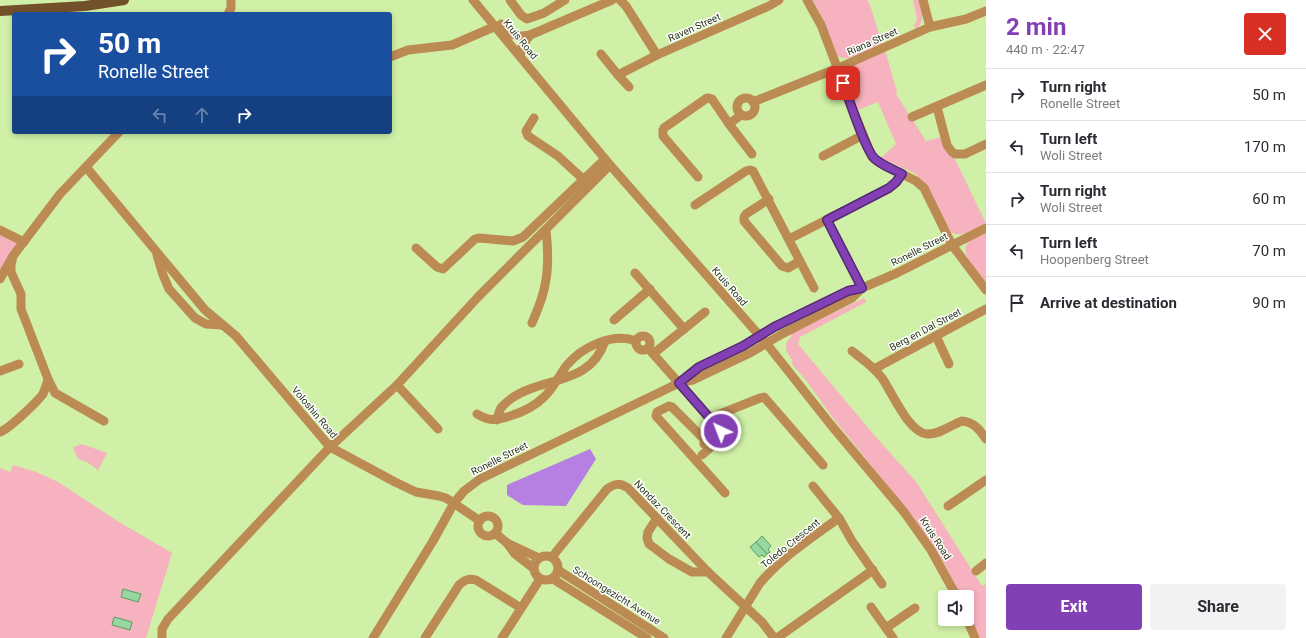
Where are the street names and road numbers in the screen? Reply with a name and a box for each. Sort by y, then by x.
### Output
street label: Raven Street [666,11,722,44]
street label: Kruis Road [501,17,540,62]
street label: Riana Street [845,25,899,57]
street label: Ronelle Street [889,231,949,268]
street label: Kruis Road [710,265,750,308]
street label: Berg en Dal Street [888,306,963,353]
street label: Voloshin Road [290,384,339,440]
street label: Ronelle Street [469,440,529,477]
street label: Nondaz Crescent [632,478,693,541]
street label: Kruis Road [918,515,953,561]
street label: Toledo Crescent [759,516,822,570]
street label: Schoongezicht Avenue [571,564,663,627]

